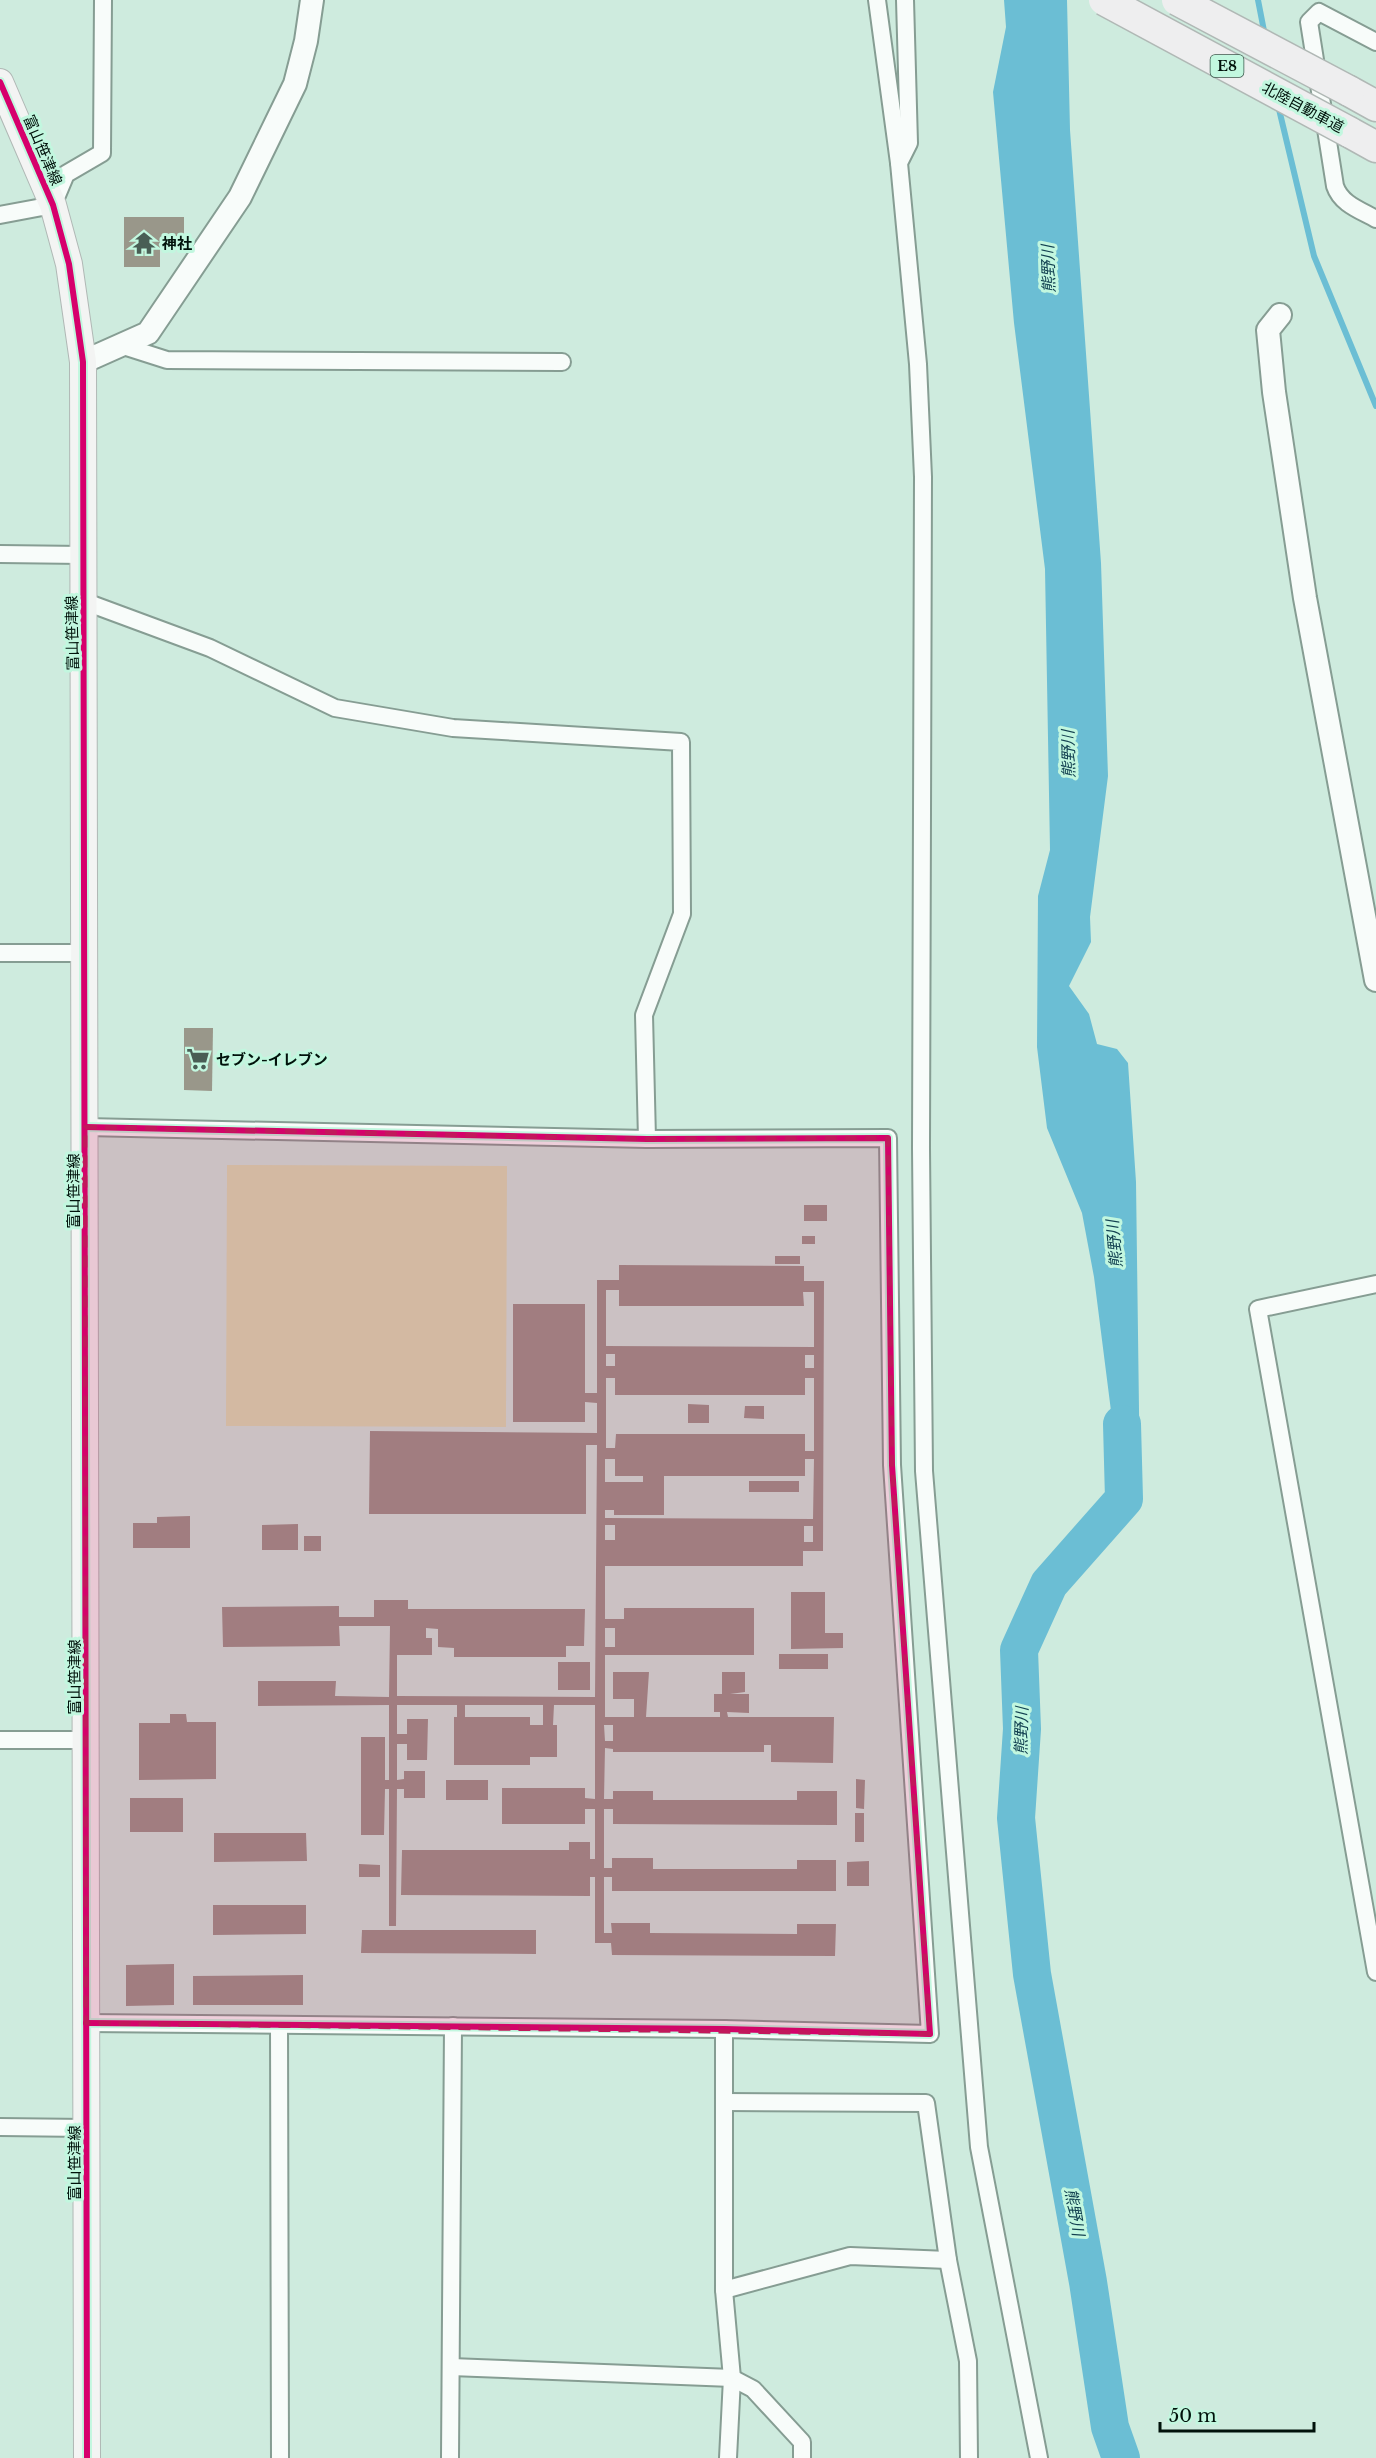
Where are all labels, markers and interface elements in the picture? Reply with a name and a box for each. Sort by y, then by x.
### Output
road number: E8 [1210,55,1244,77]
street label: 北陸自動車道 [1259,77,1347,137]
street label: 富山笹津線 [20,112,66,188]
temple icon: 神社 [131,230,157,256]
place label: 神社 [161,234,192,253]
water label: 熊野川 [1037,243,1059,293]
street label: 富山笹津線 [62,595,82,671]
water label: 熊野川 [1058,728,1078,778]
supermarket icon: セブン-イレブン [185,1046,211,1072]
place label: セブン-イレブン [216,1050,328,1069]
street label: 富山笹津線 [64,1153,83,1229]
water label: 熊野川 [1102,1217,1126,1269]
street label: 富山笹津線 [65,1639,84,1715]
water label: 熊野川 [1011,1705,1031,1755]
street label: 富山笹津線 [65,2125,84,2201]
water label: 熊野川 [1061,2187,1089,2239]
scale bar [1160,2395,1314,2433]
text: 50 m [1169,2405,1217,2427]

